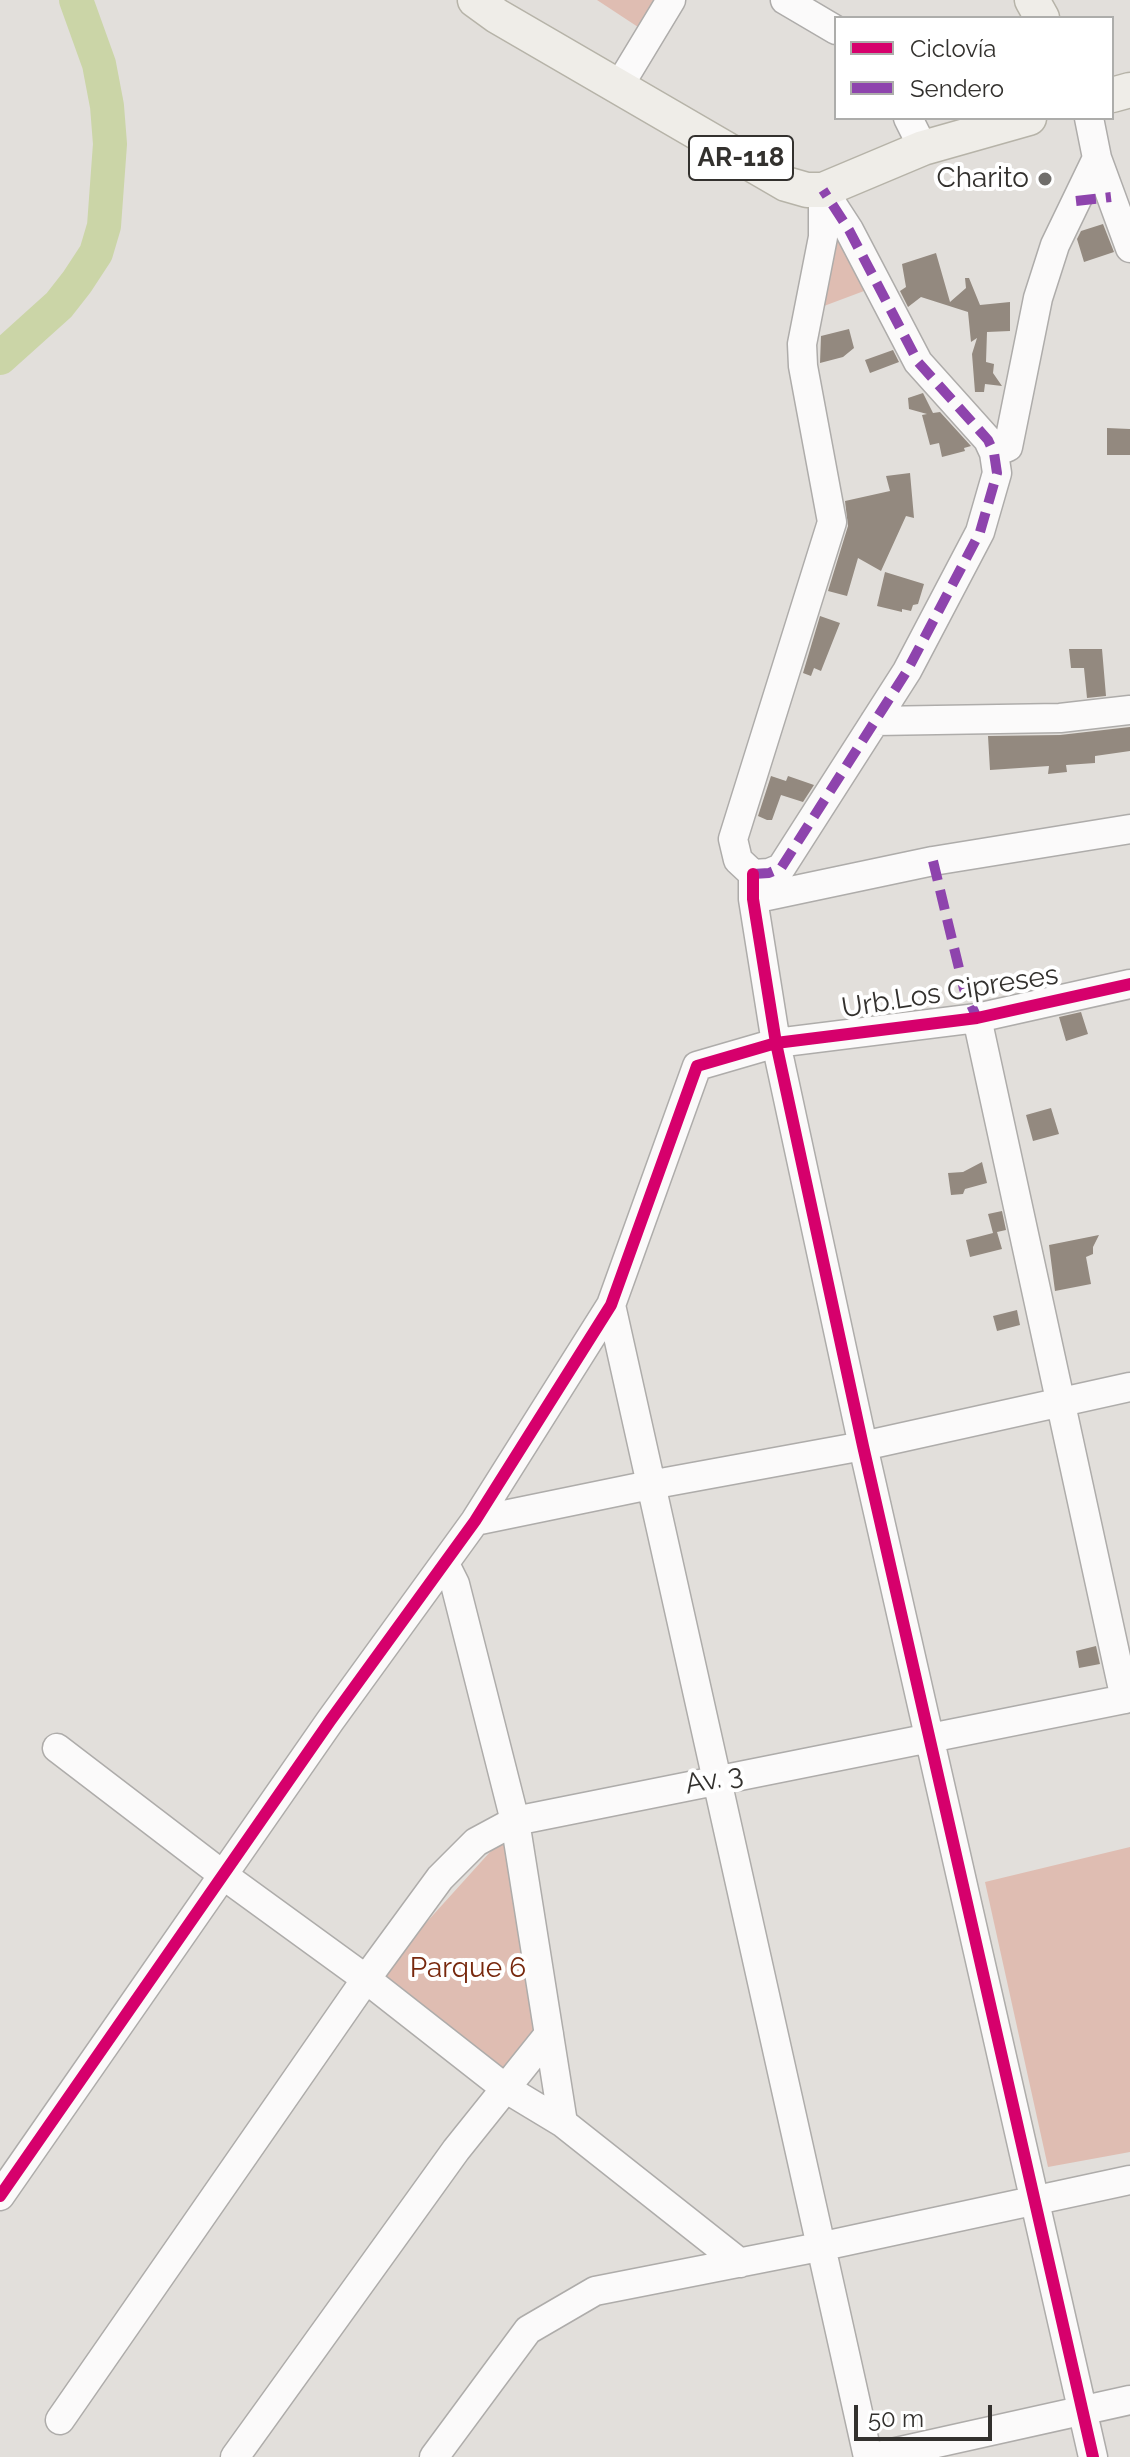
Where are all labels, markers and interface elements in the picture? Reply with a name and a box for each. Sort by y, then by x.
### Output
legend [834,16,1114,120]
text: Ciclovía [910,34,996,63]
text: Sendero [910,74,1004,103]
road number: AR-118 [689,136,793,180]
place label: Charito [936,162,1029,196]
marker: Charito [1036,170,1054,188]
street label: Urb.Los Cipreses [839,958,1061,1026]
street label: Av. 3 [682,1758,746,1802]
park label: Parque 6 [410,1952,526,1986]
scale bar [858,2389,996,2439]
text: 50 m [868,2404,924,2433]

